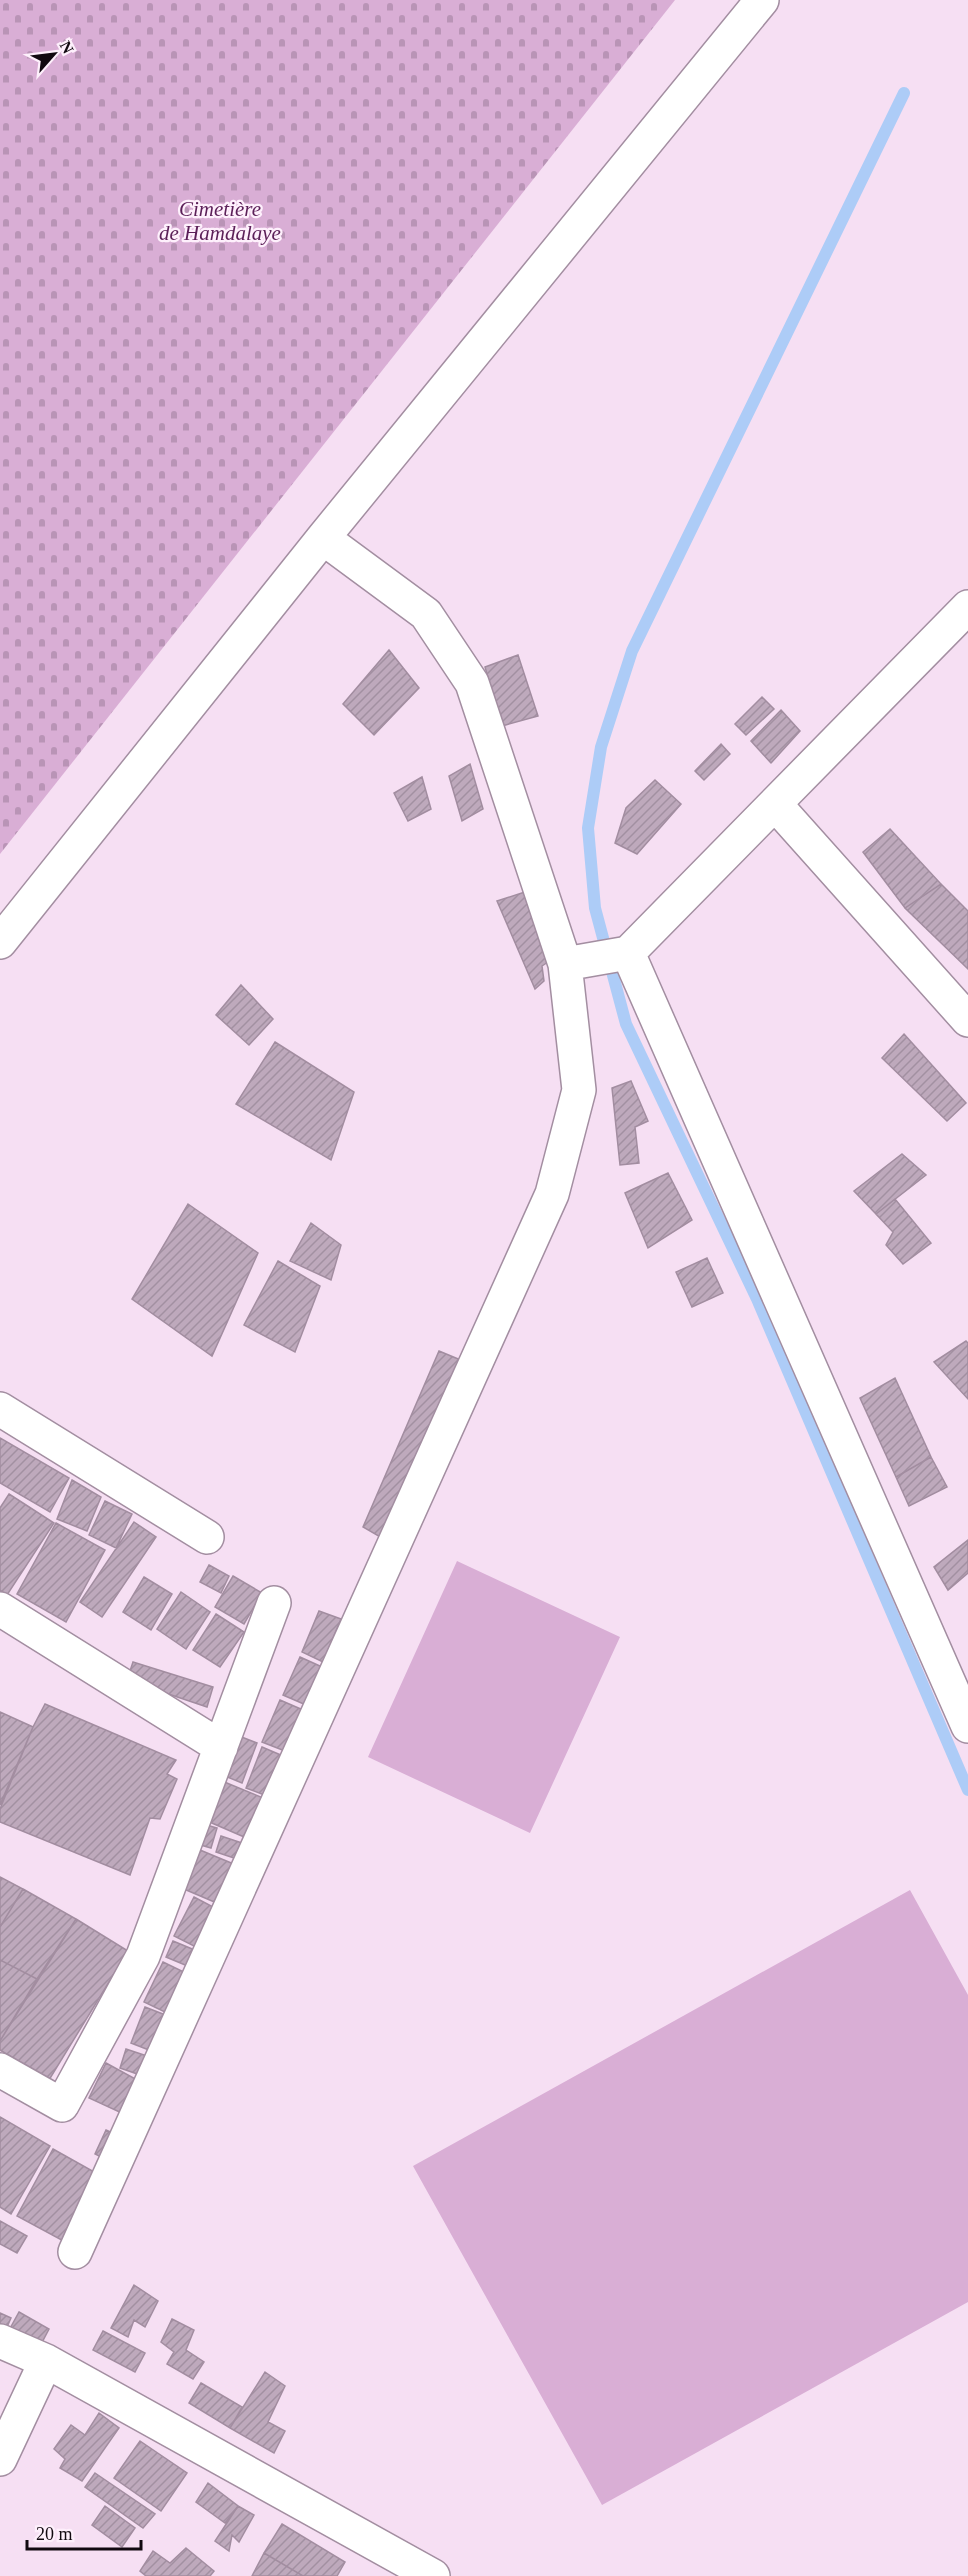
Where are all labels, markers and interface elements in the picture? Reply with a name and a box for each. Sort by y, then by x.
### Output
north arrow [24,24,84,84]
text: N [57,38,77,57]
park label: Cimetière de Hamdalaye [159,197,281,245]
scale bar [27,2513,141,2551]
text: 20 m [36,2524,73,2544]

